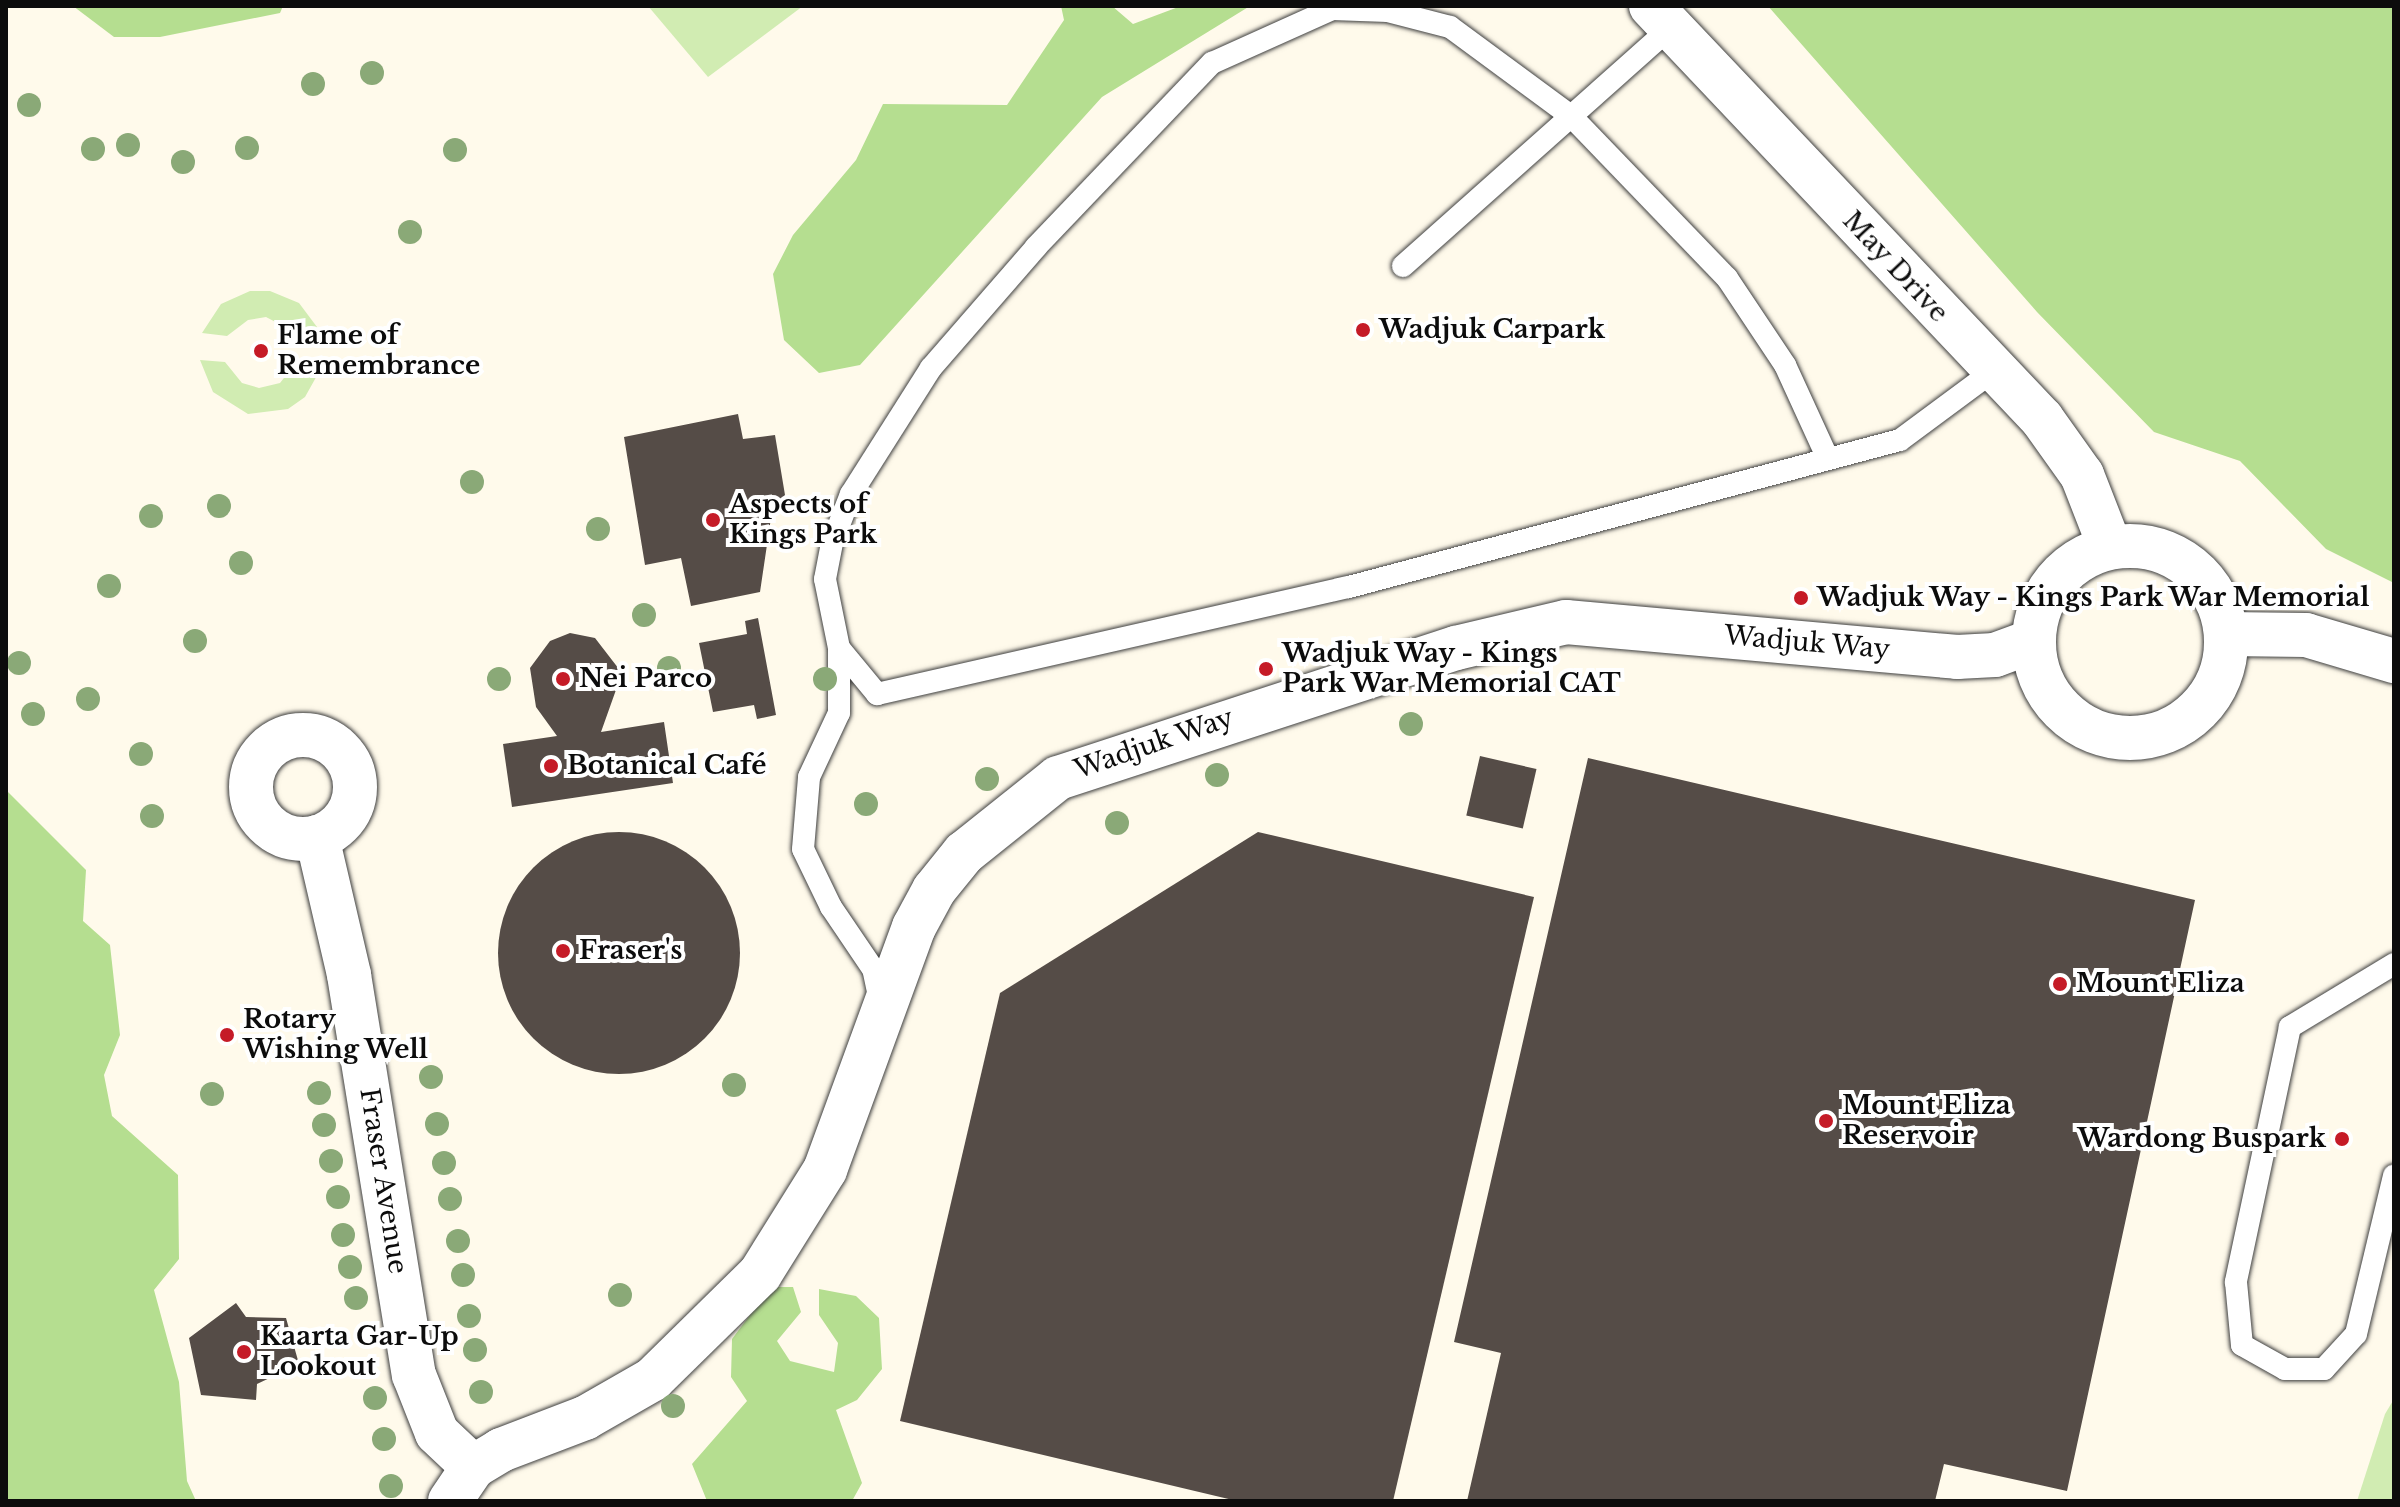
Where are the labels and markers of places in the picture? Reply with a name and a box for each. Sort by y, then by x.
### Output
place label: Wadjuk Carpark [1379,314,1605,346]
place label: Flame of Remembrance [277,320,480,382]
marker: Wadjuk Carpark [1354,321,1372,339]
marker: Flame of Remembrance [252,342,270,360]
place label: Aspects of Kings Park [729,489,877,550]
marker: Aspects of Kings Park [704,511,722,529]
place label: Wadjuk Way - Kings Park War Memorial [1817,582,2374,614]
marker: Wadjuk Way - Kings Park War Memorial [1792,589,1810,607]
place label: Wadjuk Way - Kings Park War Memorial CAT [1282,638,1623,700]
marker: Wadjuk Way - Kings Park War Memorial CAT [1257,660,1275,678]
place label: Nei Parco [579,663,712,695]
marker: Nei Parco [554,670,572,688]
place label: Botanical Café [567,750,766,782]
marker: Botanical Café [542,757,560,775]
place label: Fraser's [579,935,682,967]
marker: Fraser's [554,942,572,960]
place label: Mount Eliza [2076,968,2245,1000]
marker: Mount Eliza [2051,975,2069,993]
place label: Rotary Wishing Well [243,1004,429,1066]
marker: Rotary Wishing Well [218,1026,236,1044]
place label: Mount Eliza Reservoir [1842,1090,2011,1152]
marker: Mount Eliza Reservoir [1817,1112,1835,1130]
place label: Wardong Buspark [2077,1123,2326,1155]
marker: Wardong Buspark [2333,1130,2351,1148]
place label: Kaarta Gar-Up Lookout [260,1321,459,1382]
marker: Kaarta Gar-Up Lookout [235,1343,253,1361]

